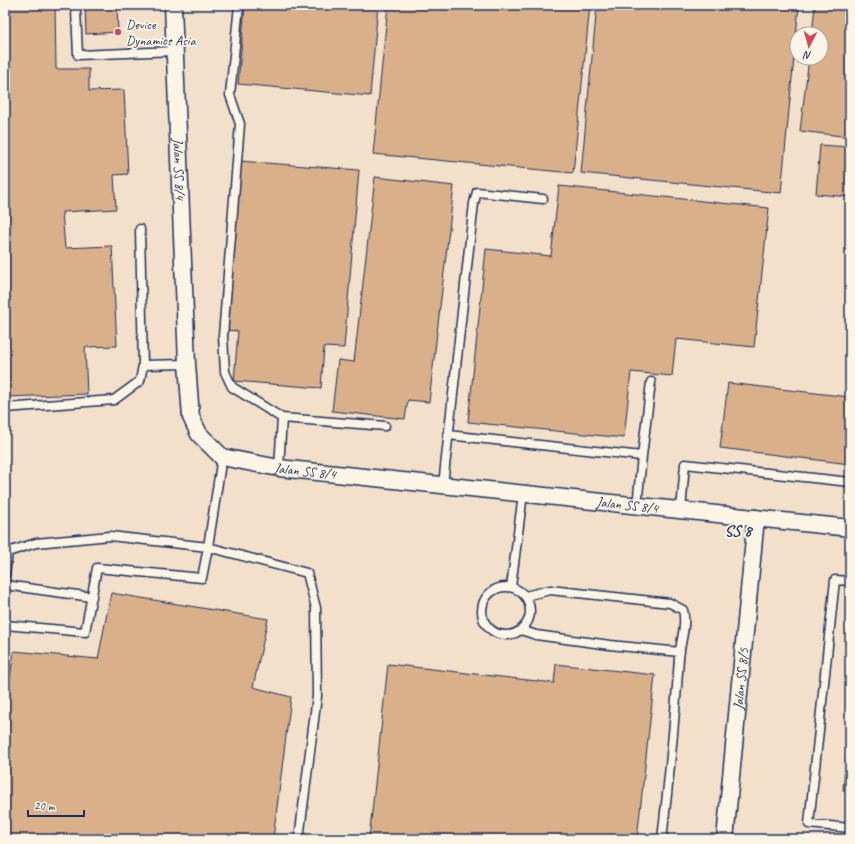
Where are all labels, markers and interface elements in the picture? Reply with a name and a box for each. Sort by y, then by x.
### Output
place label: Device Dynamics Asia [126,16,196,49]
north arrow [789,26,829,66]
marker: Device Dynamics Asia [113,27,123,37]
text: N [802,48,812,63]
street label: Jalan SS 8/4 [169,137,189,202]
street label: Jalan SS 8/4 [272,459,338,483]
street label: Jalan SS 8/4 [595,493,660,517]
district label: SS 8 [725,521,753,541]
street label: Jalan SS 8/5 [729,647,752,711]
scale bar [28,792,84,818]
text: 20 m [34,798,56,814]

